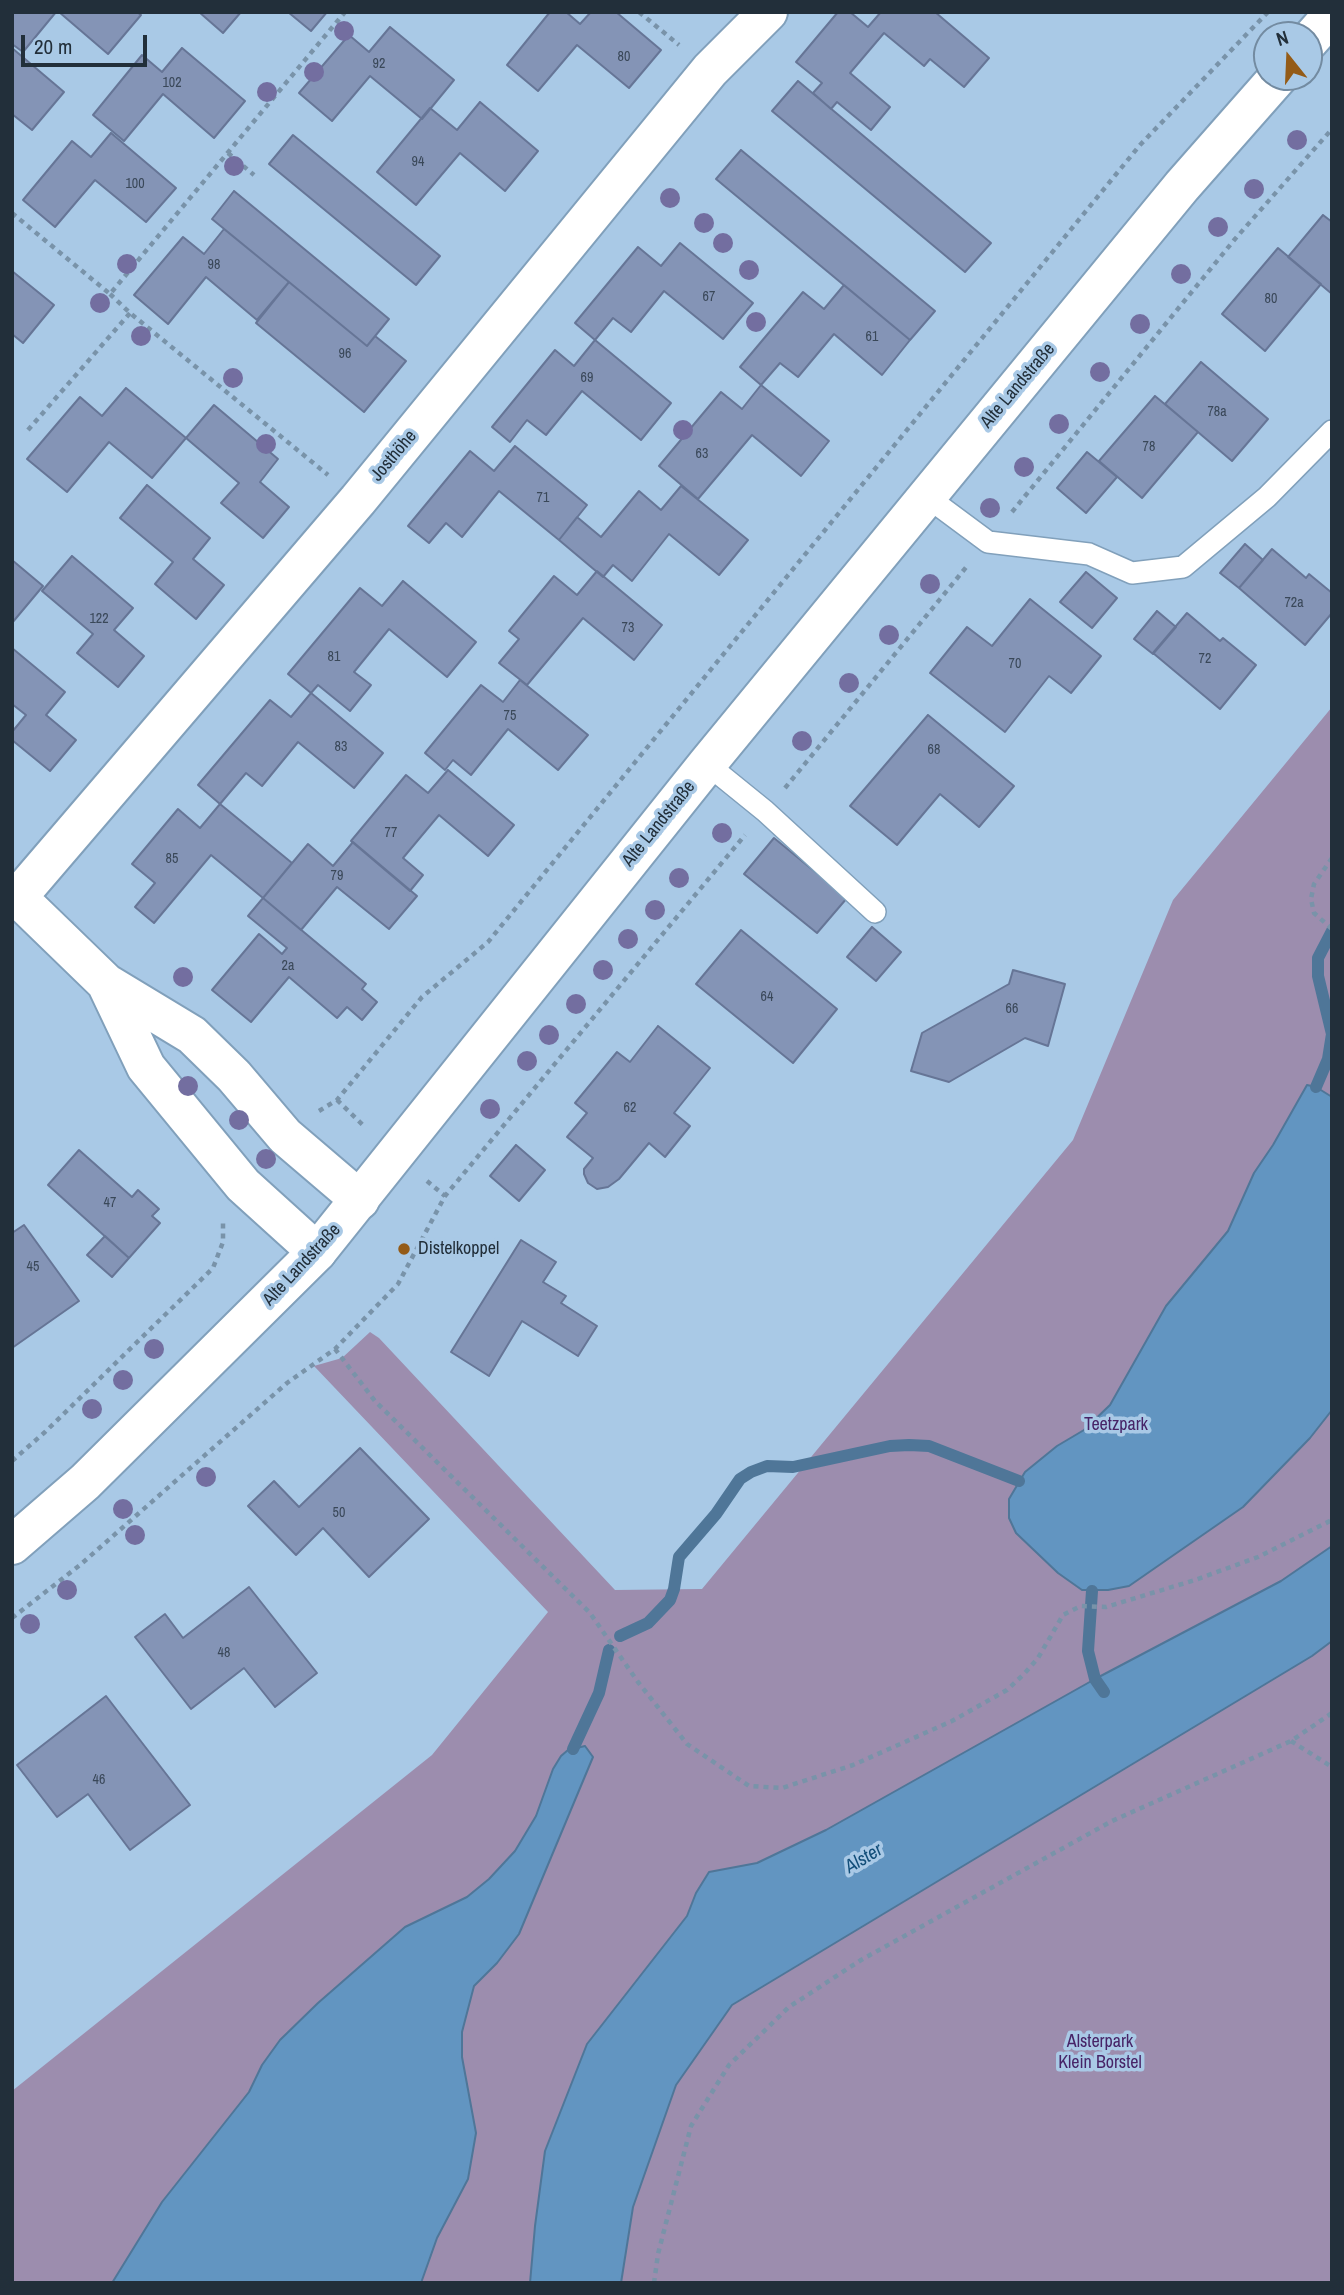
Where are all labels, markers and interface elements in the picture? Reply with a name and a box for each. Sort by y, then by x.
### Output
scale bar [24,21,150,65]
north arrow [1253,21,1323,91]
text: N [1273,24,1291,52]
text: 20 m [34,32,72,61]
house number: 80 [618,49,630,65]
house number: 92 [373,56,385,72]
house number: 102 [162,75,182,91]
house number: 94 [412,154,424,170]
house number: 100 [125,176,145,192]
house number: 98 [208,257,220,273]
house number: 67 [703,289,715,305]
house number: 80 [1265,291,1277,307]
house number: 61 [866,329,878,345]
street label: Alte Landstraße [976,339,1060,433]
house number: 96 [339,346,351,362]
house number: 69 [581,370,593,386]
house number: 78a [1207,404,1227,420]
street label: Josthöhe [366,426,422,486]
house number: 78 [1143,439,1155,455]
house number: 63 [696,446,708,462]
house number: 71 [537,490,549,506]
house number: 72a [1284,595,1304,611]
house number: 122 [89,611,109,627]
house number: 73 [622,620,634,636]
house number: 81 [328,649,340,665]
house number: 72 [1199,651,1211,667]
house number: 70 [1009,656,1021,672]
house number: 75 [504,708,516,724]
house number: 83 [335,739,347,755]
house number: 68 [928,742,940,758]
street label: Alte Landstraße [618,777,700,871]
house number: 77 [385,825,397,841]
house number: 85 [166,851,178,867]
house number: 79 [331,868,343,884]
house number: 2a [282,958,294,974]
house number: 64 [761,989,773,1005]
house number: 66 [1006,1001,1018,1017]
house number: 62 [624,1100,636,1116]
house number: 47 [104,1195,116,1211]
street label: Alte Landstraße [259,1220,345,1310]
place label: Distelkoppel [418,1238,499,1260]
marker: Distelkoppel [396,1241,412,1257]
house number: 45 [27,1259,39,1275]
park label: Teetzpark [1084,1414,1148,1436]
house number: 50 [333,1505,345,1521]
house number: 48 [218,1645,230,1661]
house number: 46 [93,1772,105,1788]
water label: Alster [841,1839,887,1879]
park label: Alsterpark Klein Borstel [1058,2031,1142,2074]

